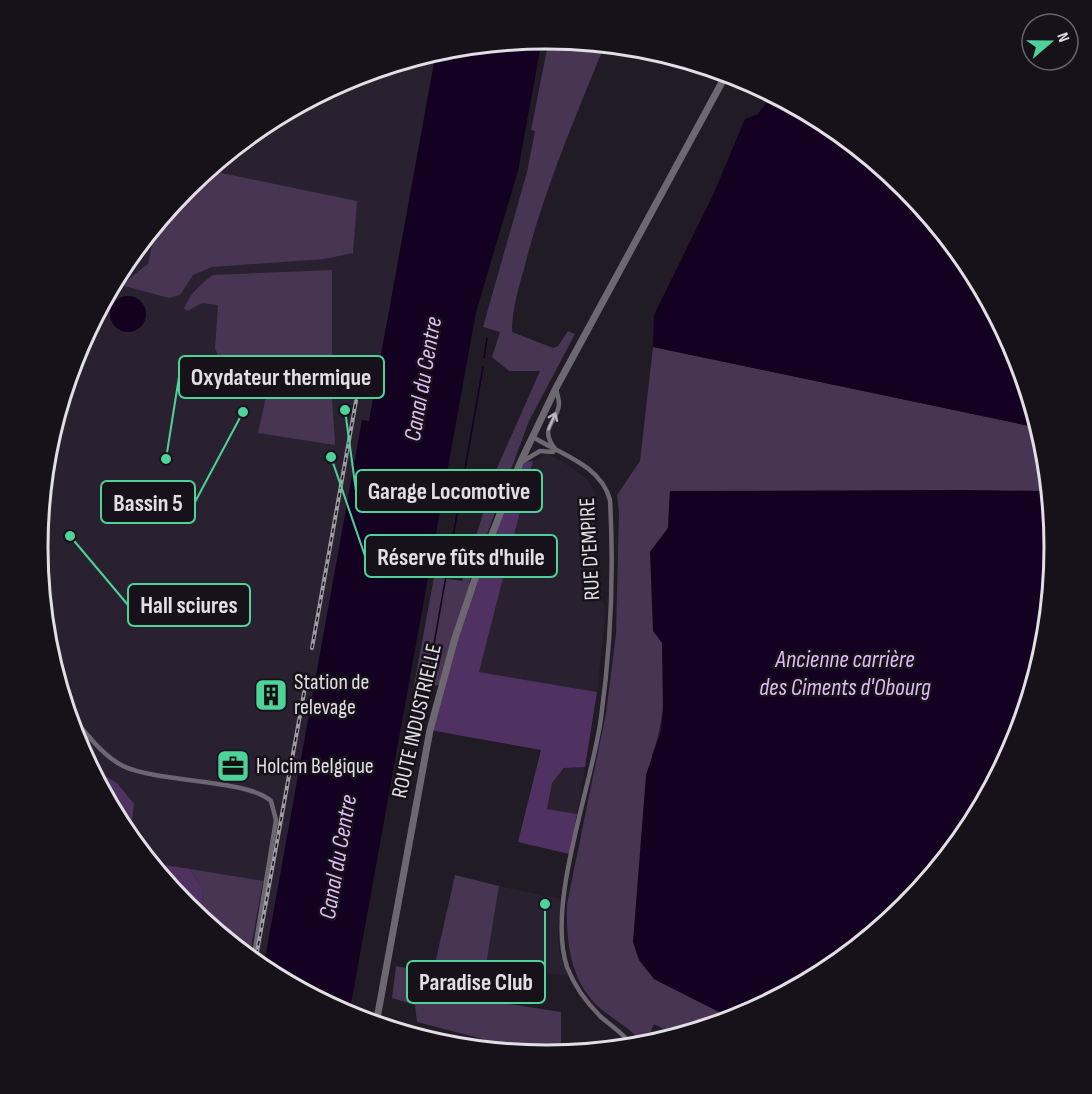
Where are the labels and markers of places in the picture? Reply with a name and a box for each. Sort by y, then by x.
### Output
callout: Oxydateur thermique [179,356,384,398]
callout: Garage Locomotive [356,470,542,512]
callout: Bassin 5 [101,481,195,523]
callout: Réserve fûts d'huile [365,535,557,577]
callout: Hall sciures [128,584,250,626]
place label: Station de relevage [294,669,369,721]
building icon: Station de relevage [253,677,289,713]
office icon: Holcim Belgique [215,748,251,784]
place label: Holcim Belgique [256,753,374,780]
callout: Paradise Club [407,961,545,1003]

